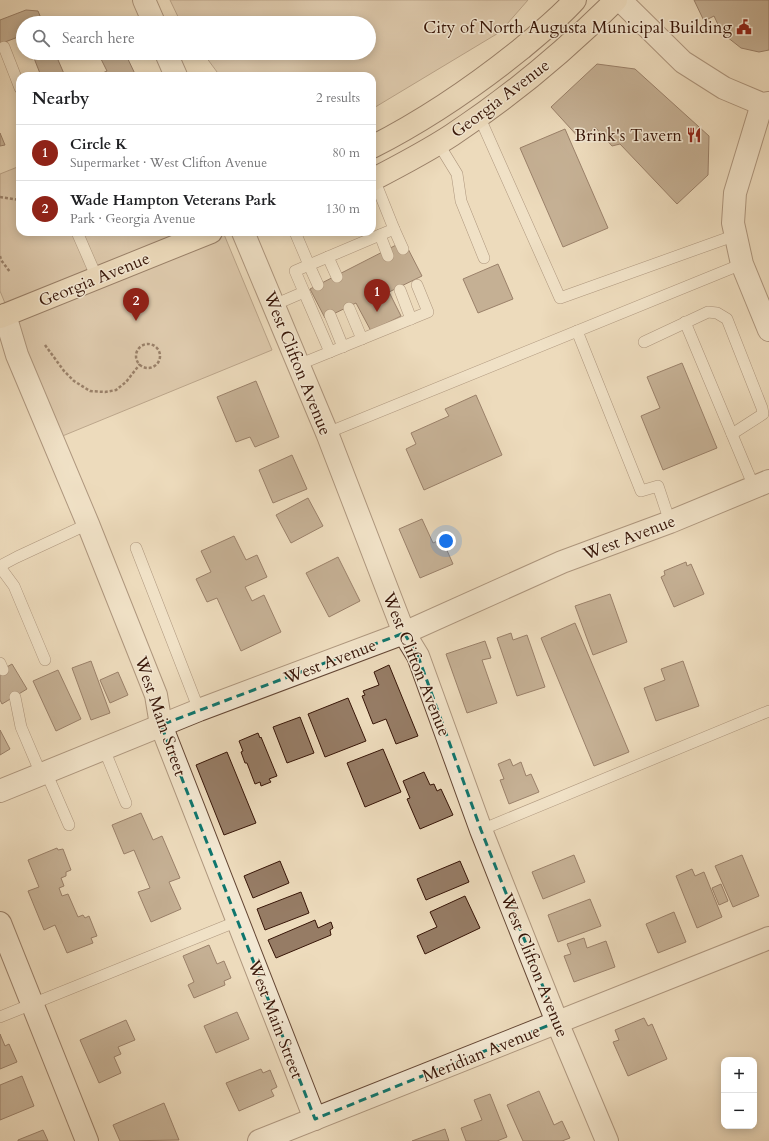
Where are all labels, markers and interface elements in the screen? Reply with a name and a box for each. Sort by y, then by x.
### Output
search box [16,16,376,60]
place label: City of North Augusta Municipal Building [423,16,732,39]
public building icon: City of North Augusta Municipal Building [735,18,753,36]
icon: search [30,27,52,49]
text: Search here [62,28,135,48]
street label: Georgia Avenue [446,54,554,143]
text: Nearby [32,87,89,110]
text: 2 results [316,89,360,107]
place label: Brink's Tavern [575,124,682,147]
restaurant icon: Brink's Tavern [685,126,703,144]
text: Circle K [70,134,127,154]
text: 1 [42,144,48,162]
text: 80 m [332,144,360,162]
text: Supermarket · West Clifton Avenue [70,154,267,172]
text: Wade Hampton Veterans Park [70,190,276,210]
text: 2 [42,200,48,218]
text: 130 m [326,200,360,218]
text: Park · Georgia Avenue [70,210,195,228]
street label: Georgia Avenue [35,247,153,312]
pin: 1 [364,279,390,312]
street label: West Clifton Avenue [258,287,337,439]
pin: 2 [123,288,149,321]
street label: West Avenue [579,509,679,566]
your location [436,531,456,551]
street label: West Clifton Avenue [377,588,456,740]
street label: West Avenue [280,633,380,690]
street label: West Main Street [129,652,192,780]
street label: West Clifton Avenue [495,889,574,1041]
street label: West Main Street [242,956,309,1082]
street label: Meridian Avenue [419,1019,544,1088]
map controls [721,1057,757,1129]
button: + [721,1057,757,1093]
button: − [721,1093,757,1129]

